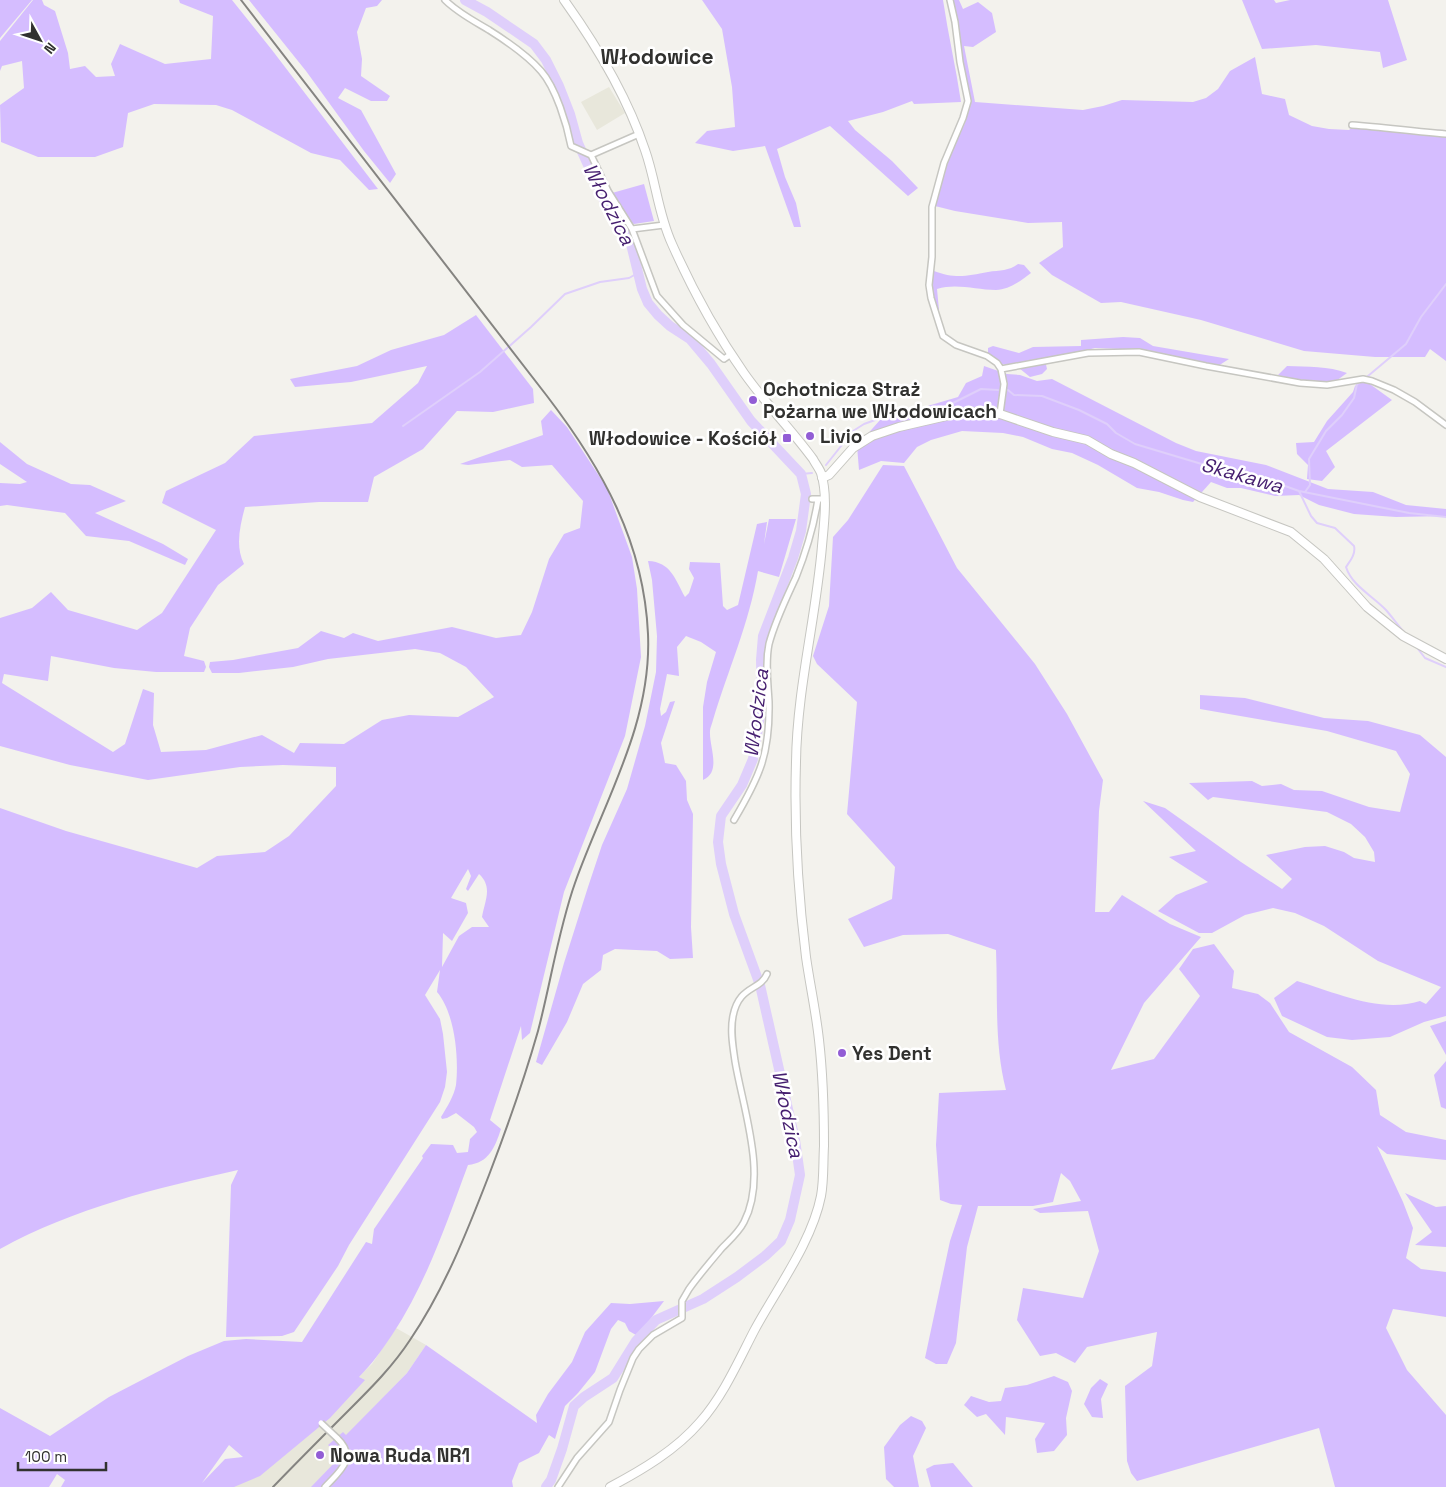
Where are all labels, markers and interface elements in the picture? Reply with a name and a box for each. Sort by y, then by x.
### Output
north arrow [15,15,65,65]
text: N [40,39,60,58]
district label: Włodowice [600,43,714,70]
water label: Włodzica [577,159,641,250]
place label: Ochotnicza Straż Pożarna we Włodowicach [763,377,997,424]
marker: Ochotnicza Straż Pożarna we Włodowicach [747,394,759,406]
place label: Livio [820,424,862,449]
place label: Włodowice - Kościół [589,426,777,451]
marker: Livio [804,430,816,442]
marker: Włodowice - Kościół [781,432,793,444]
water label: Skakawa [1198,451,1286,499]
water label: Włodzica [738,667,774,759]
place label: Yes Dent [852,1041,932,1066]
marker: Yes Dent [836,1047,848,1059]
water label: Włodzica [766,1068,810,1161]
scale bar [18,1440,105,1472]
place label: Nowa Ruda NR1 [330,1443,470,1468]
text: 100 m [25,1447,67,1466]
marker: Nowa Ruda NR1 [314,1449,326,1461]

